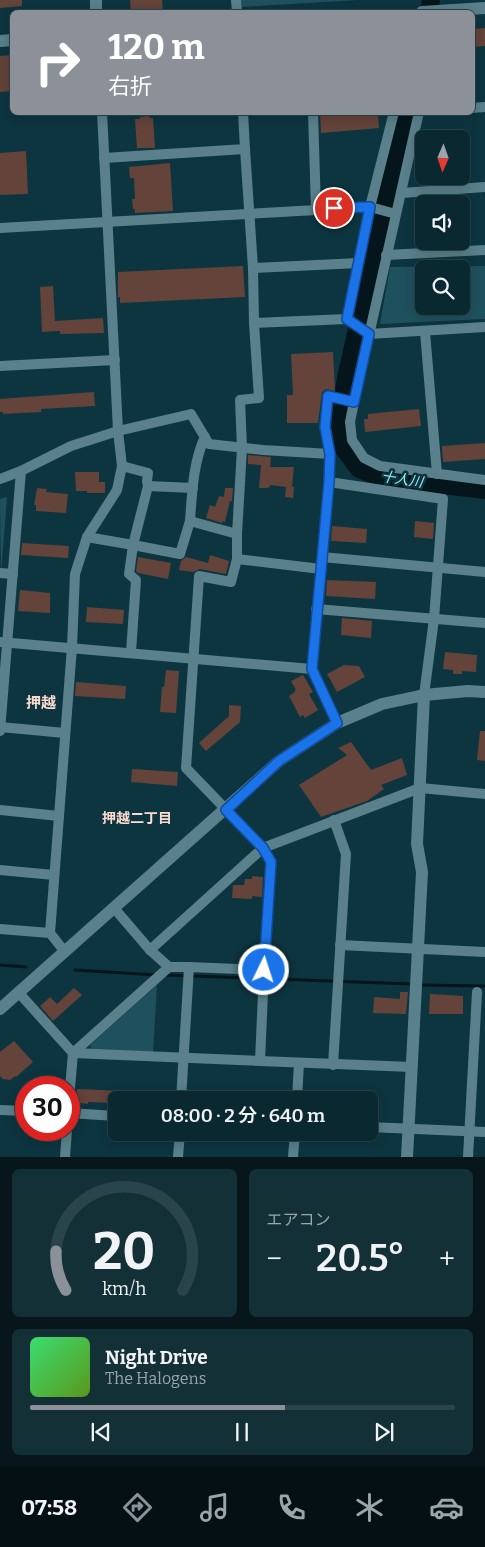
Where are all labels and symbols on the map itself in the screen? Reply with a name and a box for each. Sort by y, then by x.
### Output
north arrow [415,130,470,185]
pin [313,187,355,229]
water label: 十人川 [380,468,426,491]
district label: 押越 [26,694,56,712]
district label: 押越二丁目 [102,810,172,827]
position arrow [237,943,289,995]
speed limit sign: 30 [15,1076,80,1141]

